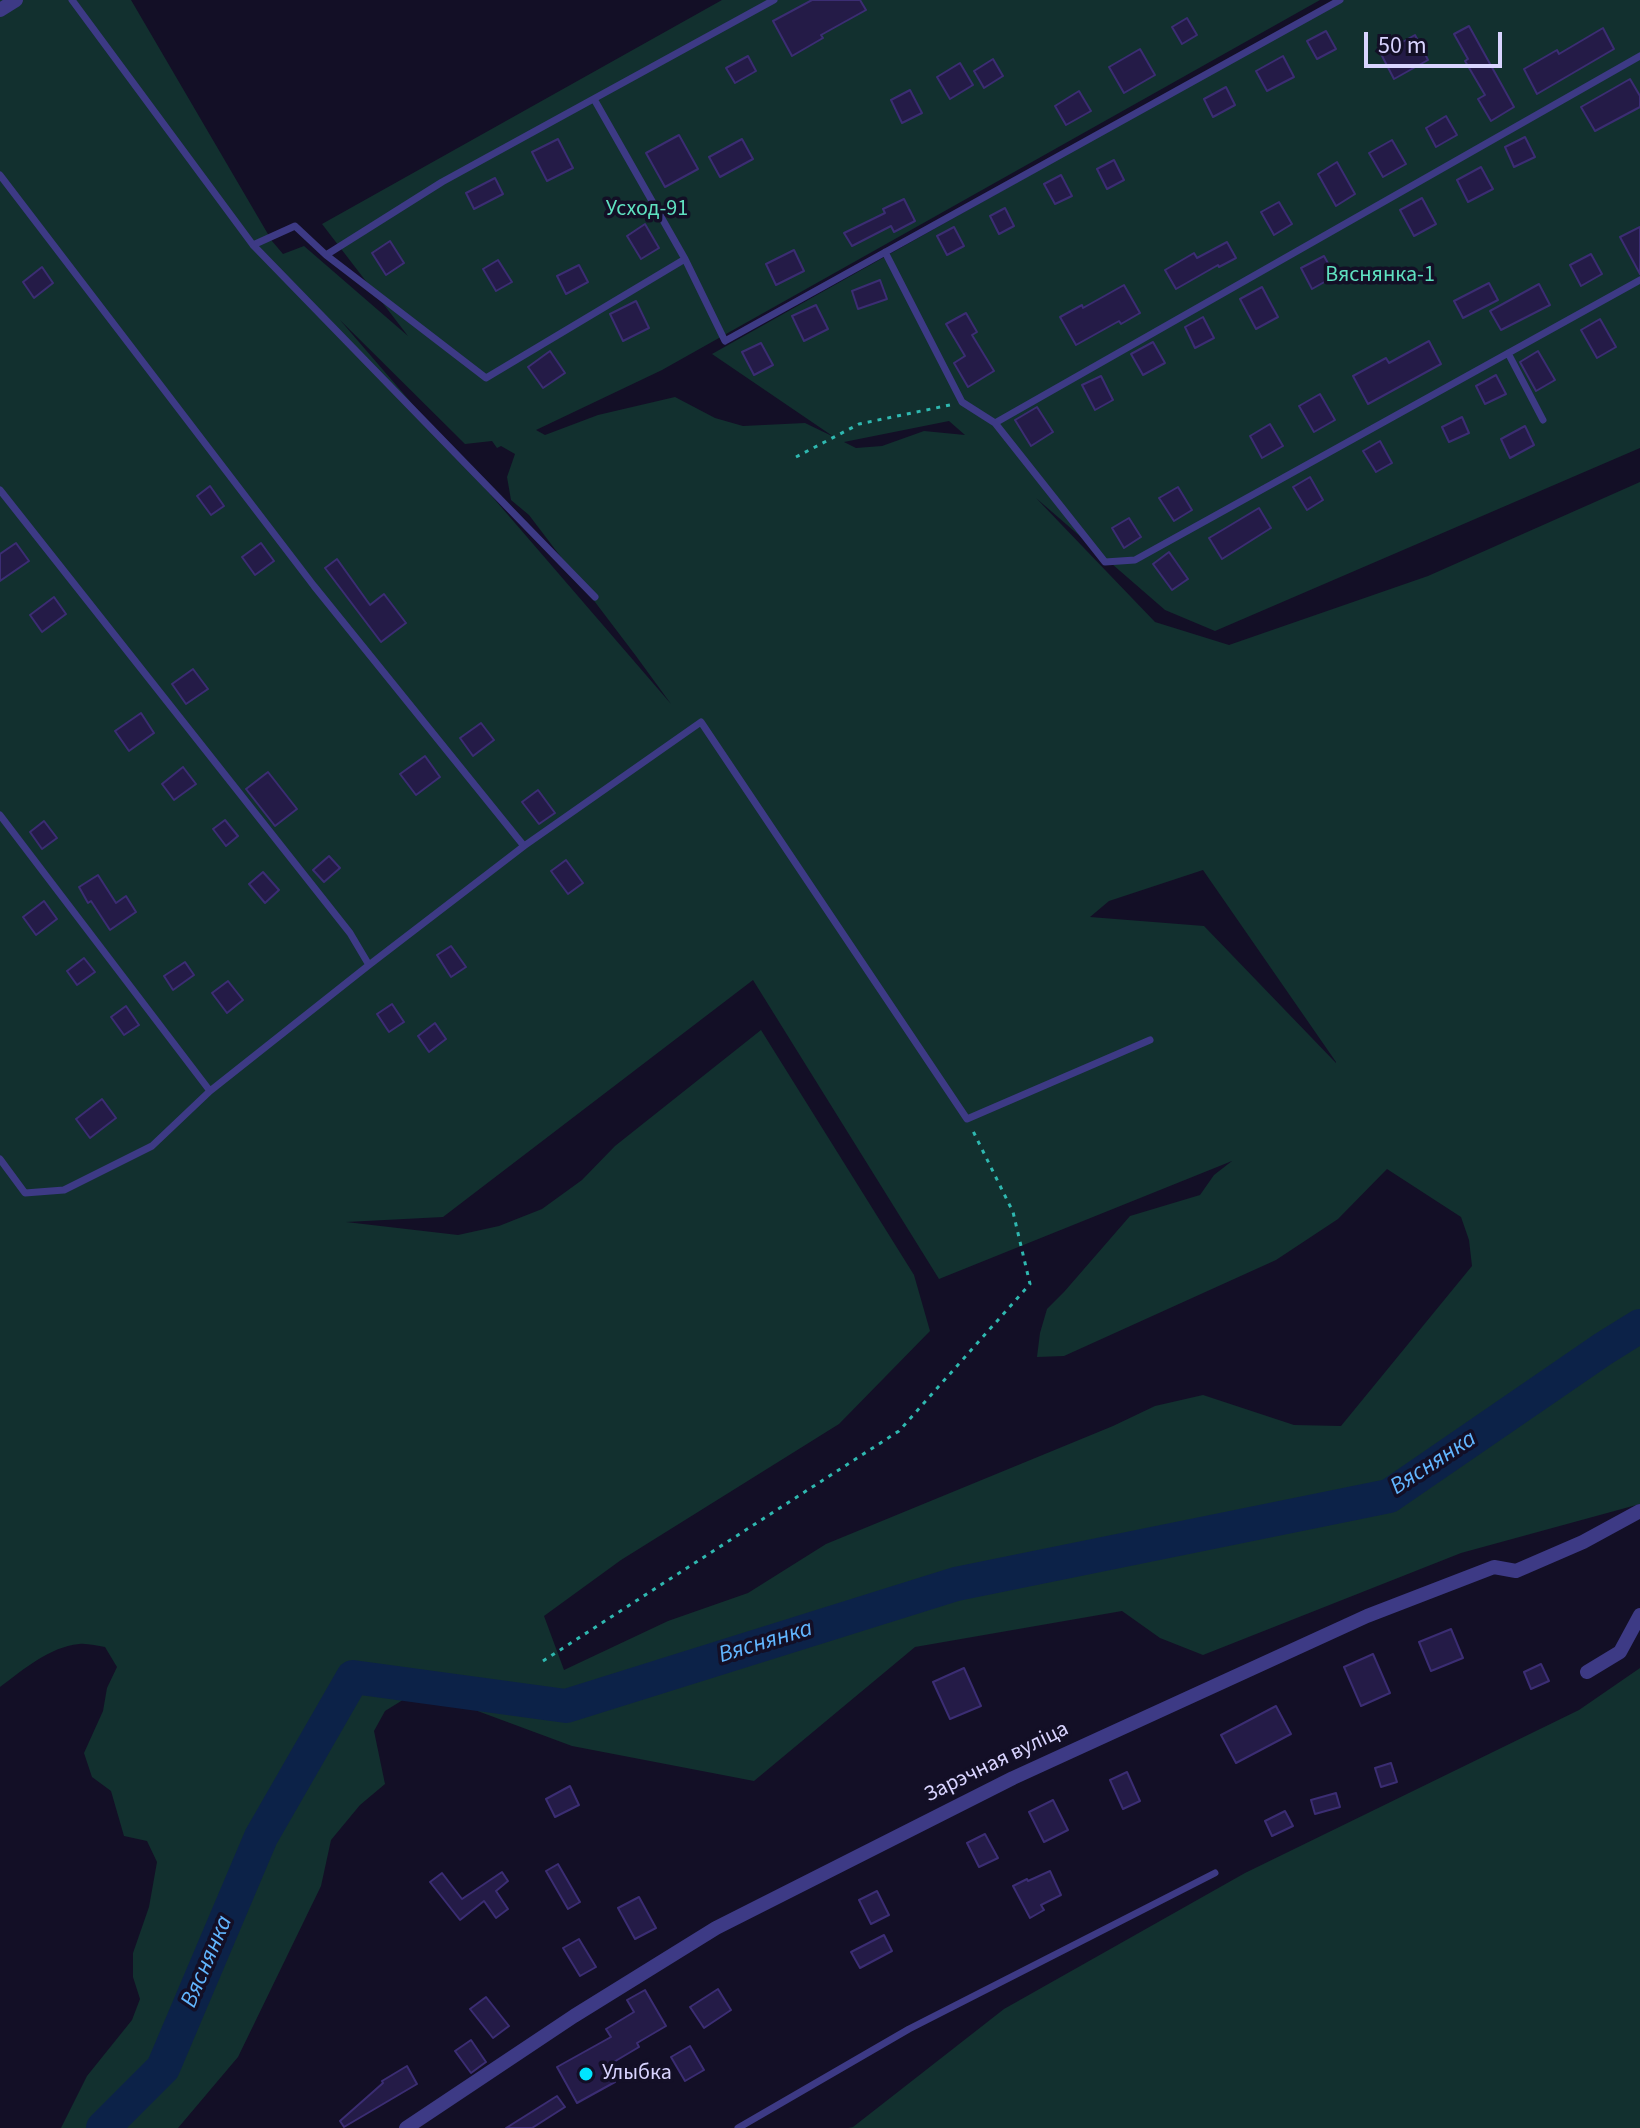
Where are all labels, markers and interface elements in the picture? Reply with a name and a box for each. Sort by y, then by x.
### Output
scale bar [1368,16,1506,66]
text: 50 m [1378,28,1427,63]
park label: Усход-91 [606,197,688,223]
park label: Вяснянка-1 [1325,263,1435,289]
water label: Вяснянка [1386,1426,1482,1502]
water label: Вяснянка [715,1615,817,1671]
street label: Зарэчная вуліца [921,1717,1073,1809]
water label: Вяснянка [176,1912,240,2012]
place label: Улыбка [602,2061,672,2087]
marker: Улыбка [577,2065,595,2083]

